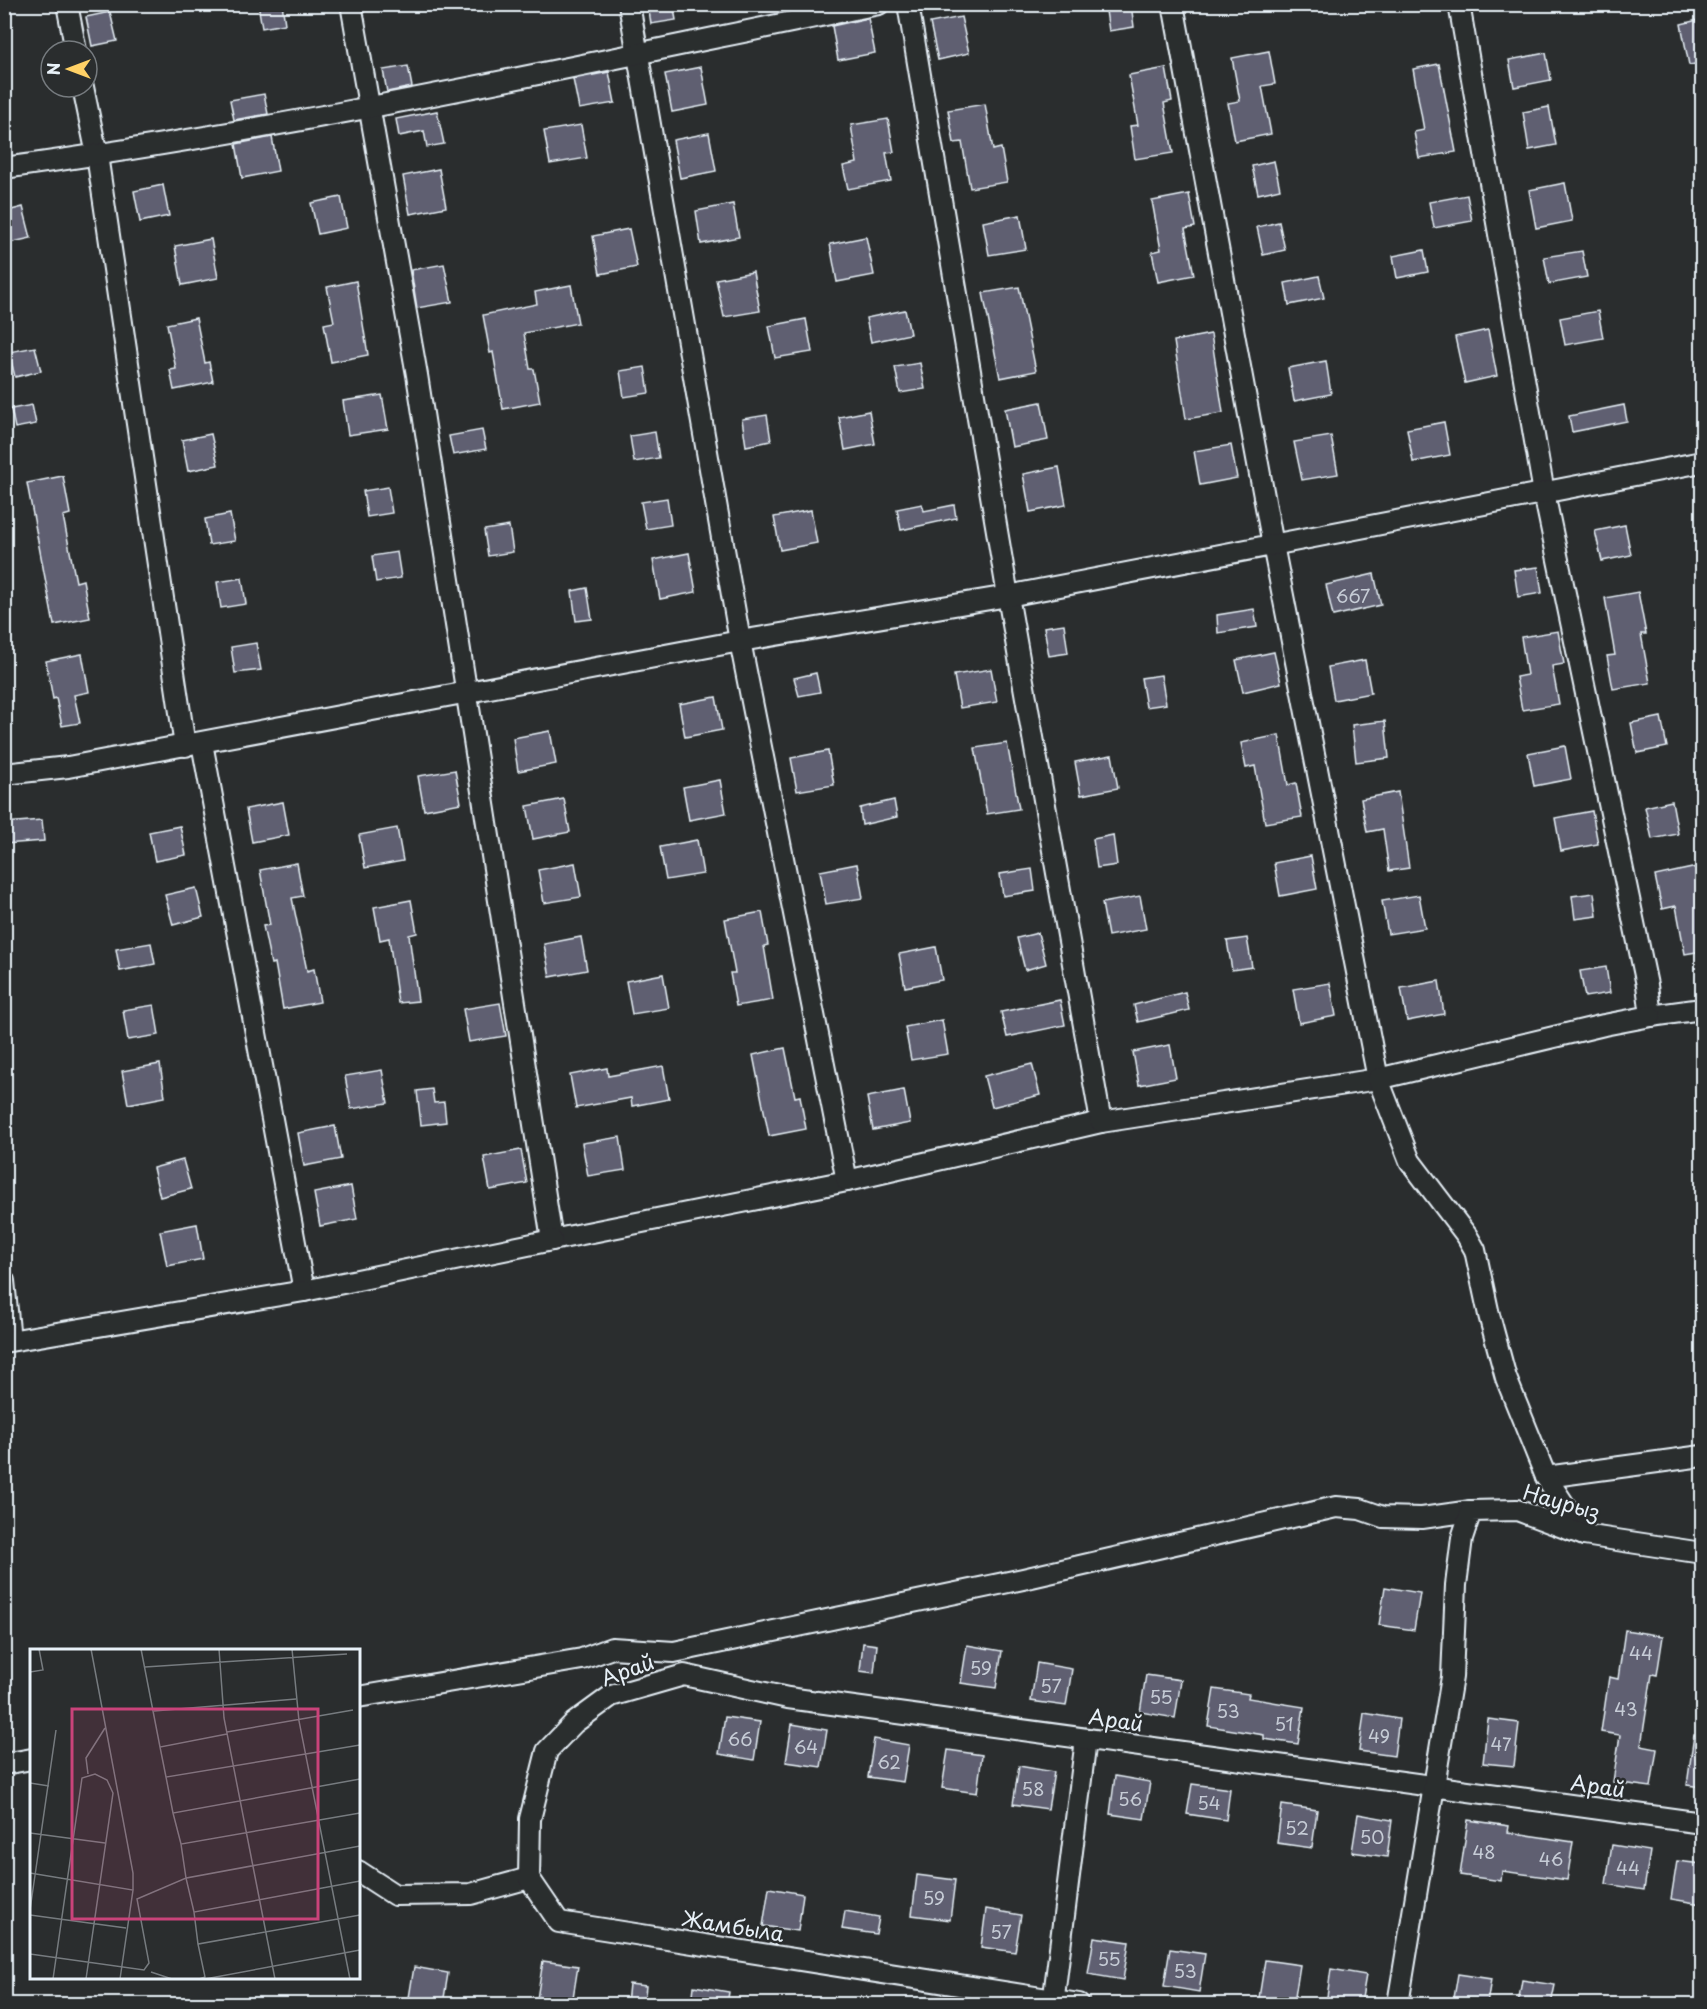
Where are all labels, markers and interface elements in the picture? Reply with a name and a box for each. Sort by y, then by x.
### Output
north arrow [39,39,99,99]
text: N [41,63,65,75]
house number: 667 [1336,582,1370,609]
street label: Наурыз [1519,1475,1605,1527]
house number: 44 [1629,1639,1653,1666]
street label: Арай [596,1645,658,1693]
inset map [30,1649,360,1979]
house number: 59 [970,1654,992,1681]
house number: 57 [1040,1672,1062,1699]
house number: 55 [1149,1683,1173,1710]
house number: 43 [1614,1695,1638,1722]
house number: 53 [1216,1697,1240,1724]
street label: Арай [1087,1699,1145,1739]
house number: 51 [1274,1710,1294,1737]
house number: 49 [1368,1722,1390,1749]
house number: 66 [728,1725,752,1752]
house number: 47 [1490,1730,1512,1757]
house number: 64 [794,1733,818,1760]
house number: 62 [877,1748,901,1775]
street label: Арай [1569,1765,1627,1805]
house number: 58 [1022,1775,1044,1802]
house number: 56 [1118,1785,1142,1812]
house number: 54 [1197,1789,1221,1816]
house number: 52 [1285,1814,1309,1841]
house number: 50 [1360,1823,1384,1850]
house number: 48 [1472,1838,1496,1865]
house number: 46 [1539,1845,1563,1872]
house number: 44 [1616,1854,1640,1881]
house number: 59 [923,1884,945,1911]
street label: Жамбыла [680,1901,786,1949]
house number: 57 [990,1918,1012,1945]
house number: 55 [1097,1945,1121,1972]
house number: 53 [1173,1957,1197,1984]

